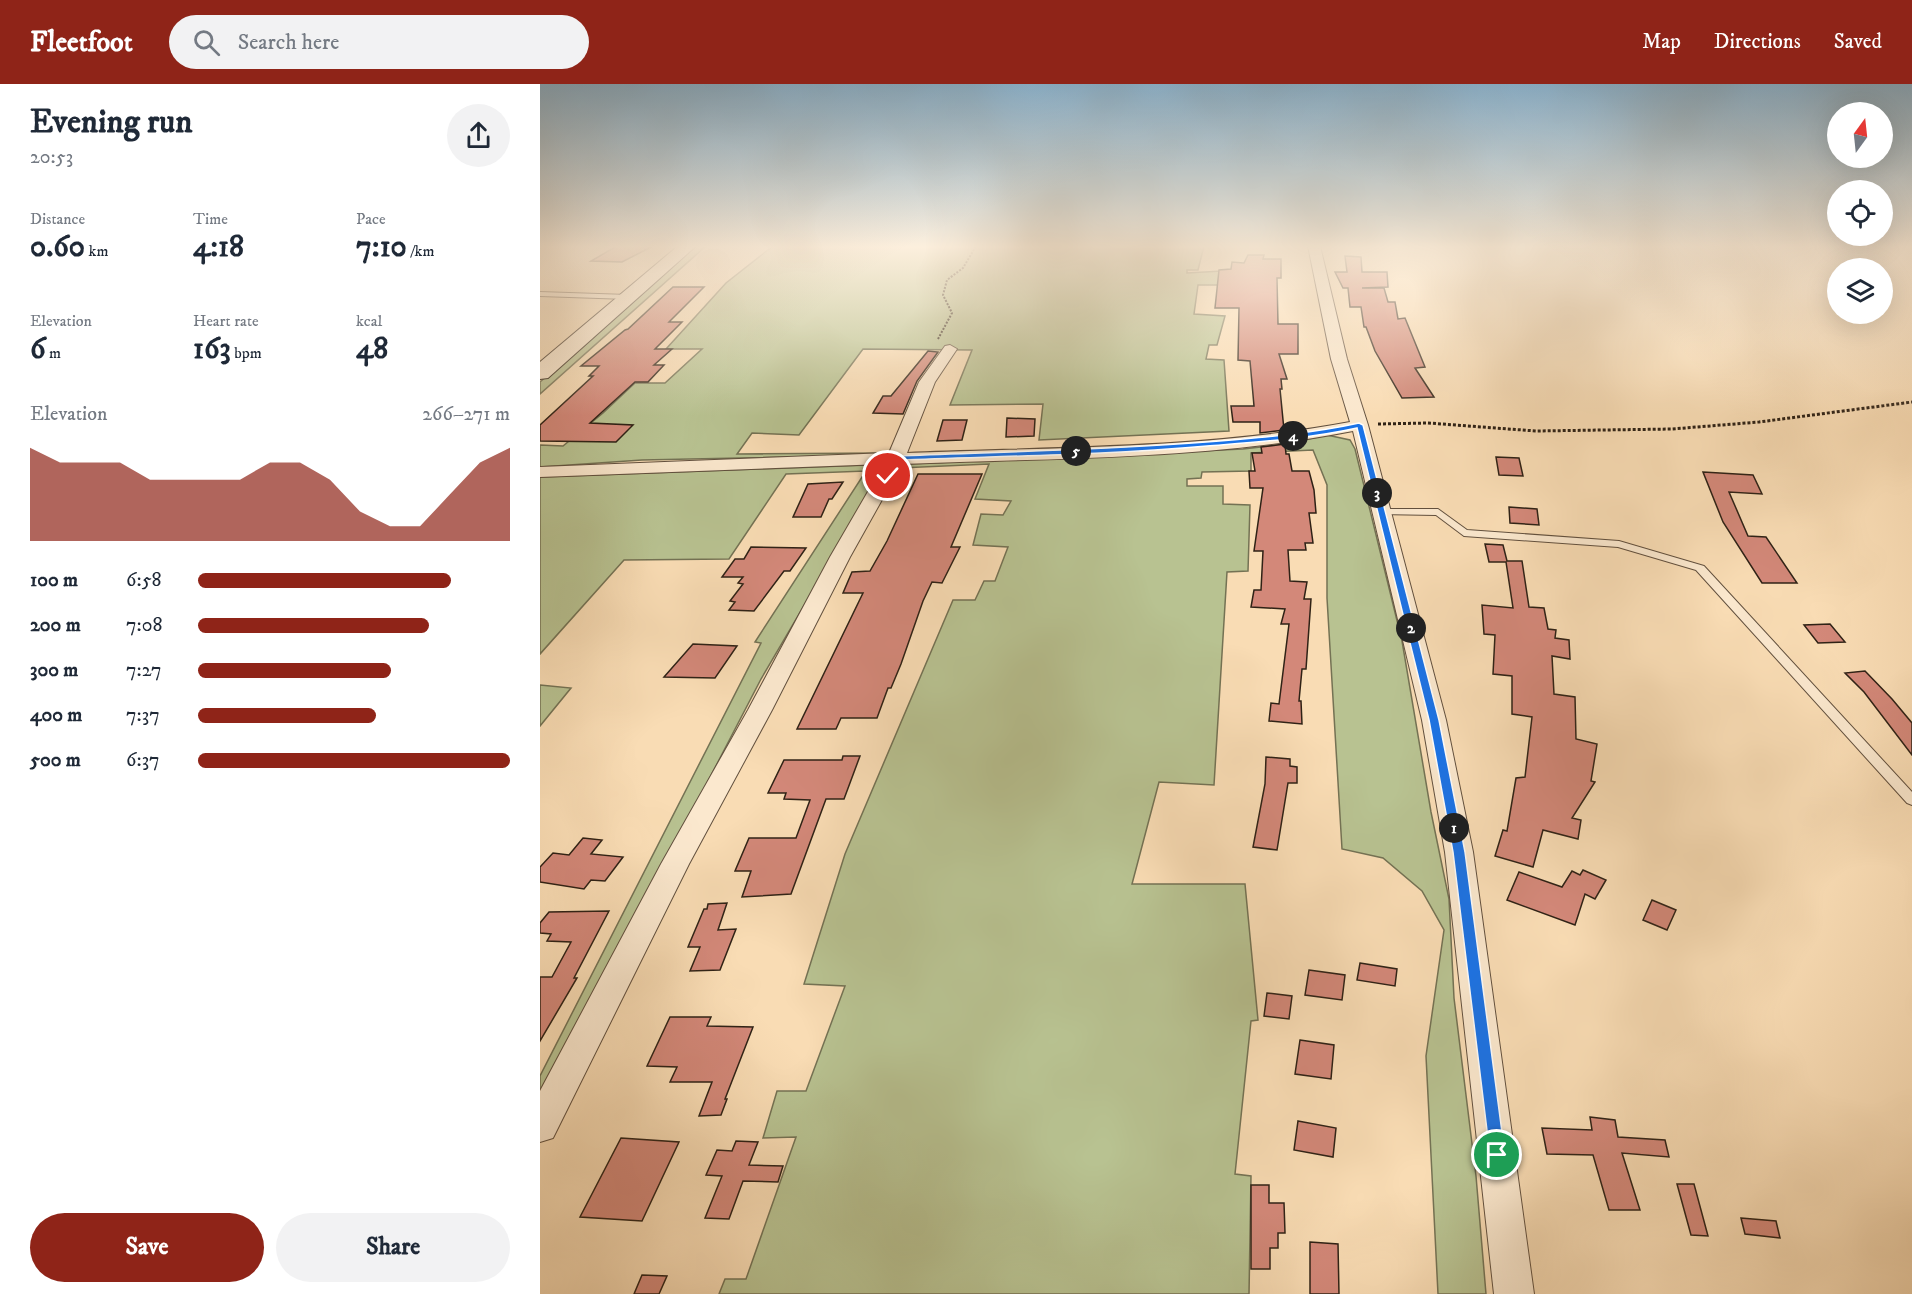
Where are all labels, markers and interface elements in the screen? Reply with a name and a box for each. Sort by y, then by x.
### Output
search box [169,15,589,69]
text: Fleetfoot [30,25,133,60]
icon: search [190,26,223,59]
text: Search here [238,29,339,56]
text: Map [1642,29,1681,55]
text: Directions [1714,29,1801,55]
text: Saved [1834,29,1882,55]
text: Evening run [30,102,192,143]
north arrow [1827,102,1893,168]
map controls [1827,102,1893,324]
button: share [447,104,510,167]
text: 20:53 [30,145,73,170]
button: locate [1827,180,1893,246]
text: Distance [30,209,85,229]
text: Time [193,209,228,229]
text: Pace [356,209,386,229]
text: 0.60 [30,229,85,266]
text: 4:18 [193,229,244,266]
text: 7:10 [356,229,407,266]
text: km [85,241,108,261]
text: /km [407,241,434,261]
button: layers [1827,258,1893,324]
text: Elevation [30,311,92,331]
text: Heart rate [193,311,259,331]
text: kcal [356,311,382,331]
text: 6 [30,331,46,368]
text: 163 [193,331,231,368]
text: 48 [356,331,388,368]
text: m [46,343,61,363]
text: bpm [231,343,262,363]
text: Elevation [30,402,107,427]
text: 266–271 m [422,402,510,427]
pin: 4 [1278,421,1308,451]
text: 4 [1288,426,1298,446]
pin: 5 [1061,436,1091,466]
text: 5 [1072,441,1080,461]
pin [862,450,913,501]
icon: check [871,459,904,492]
pin: 3 [1362,478,1392,508]
text: 3 [1374,483,1380,503]
text: 100 m [30,568,78,593]
text: 6:58 [126,568,162,593]
text: 200 m [30,613,81,638]
text: 7:08 [126,613,163,638]
pin: 2 [1396,613,1426,643]
text: 2 [1407,618,1415,638]
text: 300 m [30,658,78,683]
text: 7:27 [126,658,162,683]
text: 400 m [30,703,82,728]
text: 7:37 [126,703,160,728]
text: 500 m [30,748,81,773]
text: 6:37 [126,748,160,773]
pin: 1 [1439,813,1469,843]
text: 1 [1451,818,1457,838]
pin [1471,1129,1522,1180]
icon: arrive [1480,1138,1513,1171]
button: Save [30,1213,264,1282]
button: Share [276,1213,510,1282]

